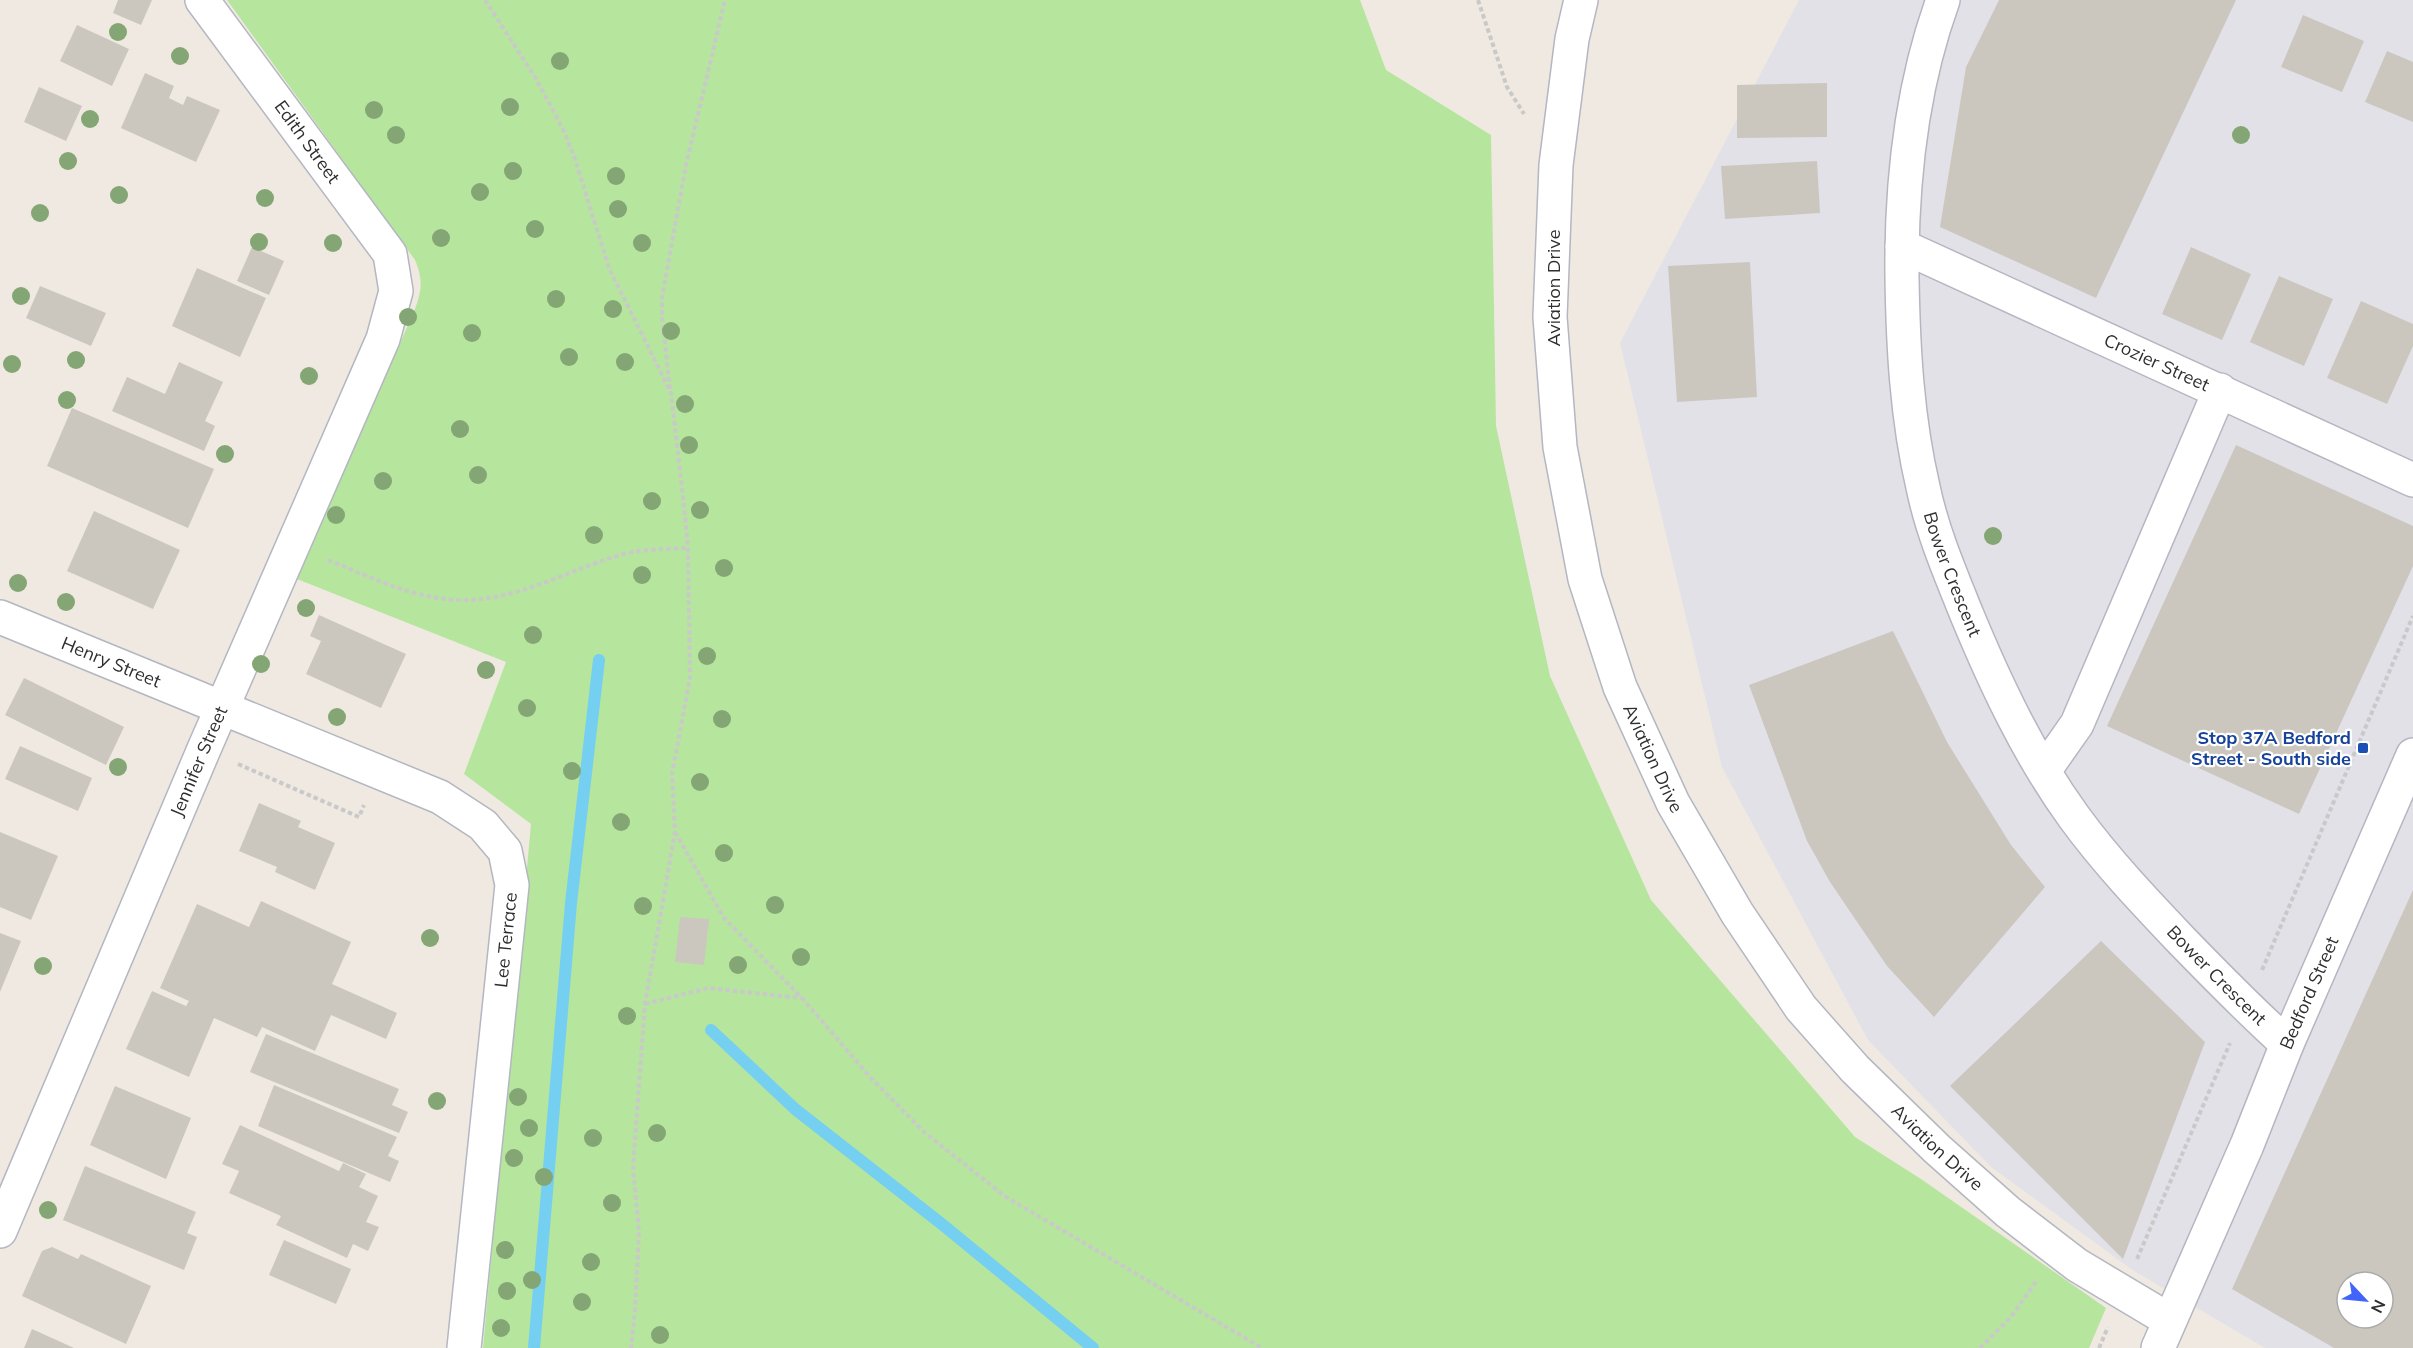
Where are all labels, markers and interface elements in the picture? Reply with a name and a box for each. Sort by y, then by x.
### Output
street label: Edith Street [270,96,345,188]
street label: Aviation Drive [1542,230,1565,347]
street label: Crozier Street [2100,328,2213,396]
street label: Bower Crescent [1919,509,1987,640]
street label: Henry Street [58,631,164,693]
street label: Aviation Drive [1618,700,1688,817]
street label: Jennifer Street [165,702,232,820]
place label: Stop 37A Bedford Street - South side [2191,726,2351,770]
marker: Stop 37A Bedford Street - South side [2356,741,2370,755]
street label: Lee Terrace [489,891,522,989]
street label: Bower Crescent [2162,920,2271,1030]
street label: Bedford Street [2274,933,2343,1053]
street label: Aviation Drive [1887,1099,1988,1196]
north arrow [2335,1270,2395,1330]
text: N [2367,1297,2390,1316]

